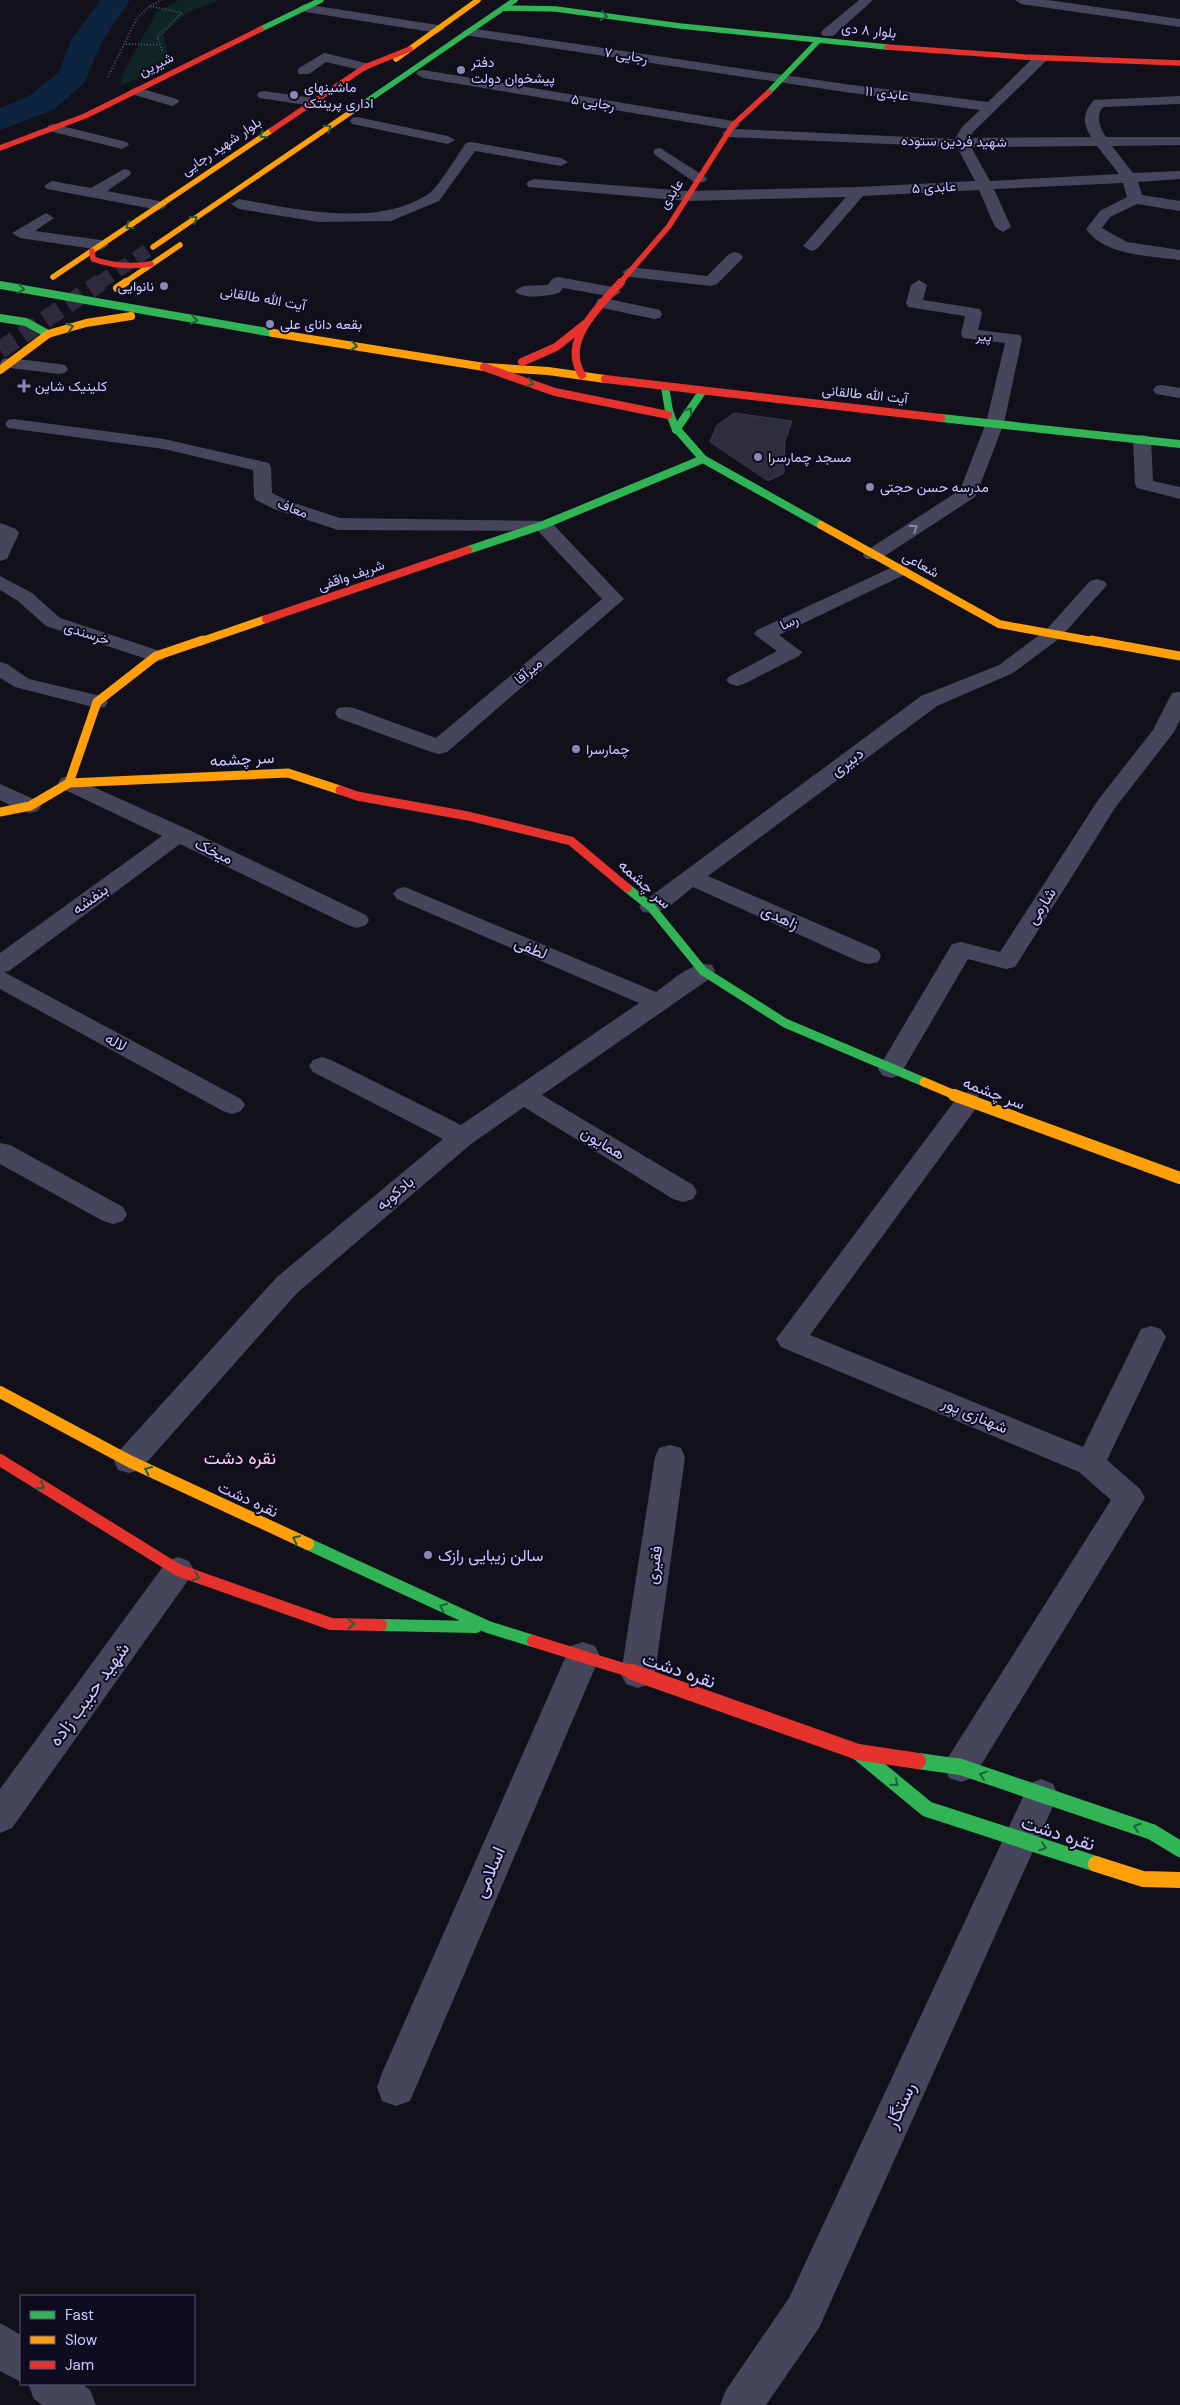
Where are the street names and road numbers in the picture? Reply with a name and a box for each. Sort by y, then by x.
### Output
street label: بلوار ۸ دی [841,18,897,42]
street label: رجایی ۷ [603,43,649,67]
street label: شیرین [135,48,177,80]
street label: عابدی ۱۱ [864,81,910,105]
street label: رجایی ۵ [570,90,616,114]
street label: بلوار شهید رجایی [177,113,265,179]
street label: شهید فردین ستوده [901,131,1007,151]
street label: عابدی [655,176,687,212]
street label: عابدی ۵ [911,177,957,197]
street label: آیت الله طالقانی [219,282,309,315]
street label: پیر [974,326,993,347]
street label: آیت الله طالقانی [821,381,911,408]
street label: معاف [275,494,311,522]
street label: شعاعی [900,547,942,581]
street label: شریف واقفی [315,555,387,595]
street label: رسا [777,610,801,634]
street label: خرسندی [62,617,112,649]
street label: میرآقا [510,654,546,688]
street label: دبیری [826,743,868,781]
street label: سر چشمه [209,747,275,772]
street label: میخک [191,833,237,869]
street label: سر چشمه [613,855,676,914]
street label: بنفشه [68,879,112,919]
street label: شارمی [1021,883,1061,929]
street label: زاهدی [758,899,802,935]
street label: لطفی [511,932,551,964]
street label: لاله [101,1027,131,1057]
street label: سر چشمه [960,1072,1028,1115]
street label: همایون [577,1122,629,1164]
street label: بادکوبه [372,1171,418,1215]
street label: شهنازی پور [938,1391,1011,1439]
street label: نقره دشت [214,1476,282,1522]
street label: فقیری [641,1544,667,1586]
street label: شهید حبیب زاده [43,1637,135,1751]
street label: نقره دشت [639,1646,719,1694]
street label: نقره دشت [1018,1809,1098,1857]
street label: اسلامی [467,1842,511,1902]
street label: رستگار [878,2078,922,2133]

